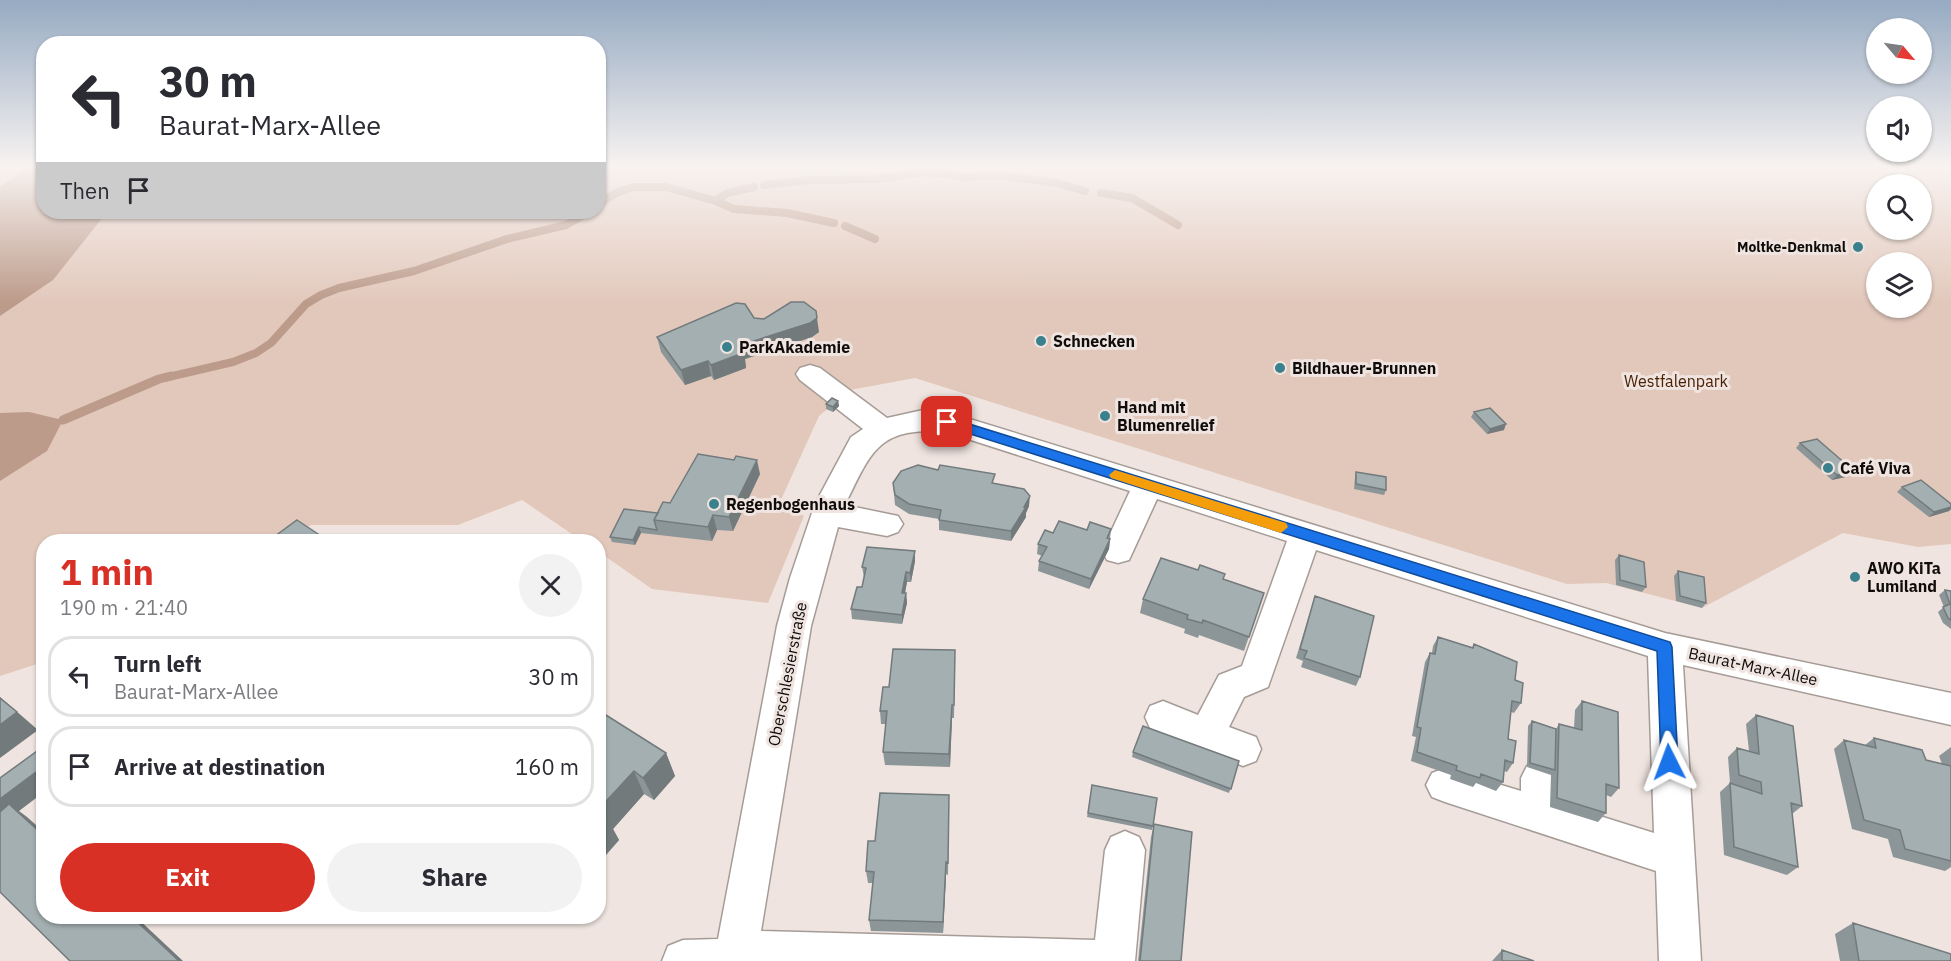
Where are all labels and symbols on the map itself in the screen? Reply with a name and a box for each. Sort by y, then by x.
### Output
north arrow [1866,18,1932,84]
place label: Moltke-Denkmal [1737,238,1846,256]
marker: Moltke-Denkmal [1851,240,1865,254]
place label: Schnecken [1053,331,1135,351]
marker: Schnecken [1034,334,1048,348]
place label: ParkAkademie [739,337,850,357]
marker: ParkAkademie [720,340,734,354]
place label: Bildhauer-Brunnen [1292,358,1436,378]
marker: Bildhauer-Brunnen [1273,361,1287,375]
park label: Westfalenpark [1624,371,1729,391]
pin [921,396,972,447]
place label: Hand mit Blumenrelief [1117,397,1215,435]
marker: Hand mit Blumenrelief [1098,409,1112,423]
place label: Café Viva [1840,458,1911,478]
marker: Café Viva [1821,461,1835,475]
place label: Regenbogenhaus [726,494,855,514]
marker: Regenbogenhaus [707,497,721,511]
place label: AWO KiTa Lumiland [1867,558,1941,596]
marker: AWO KiTa Lumiland [1848,570,1862,584]
street label: Oberschlesierstraße [763,600,811,748]
street label: Baurat-Marx-Allee [1687,643,1820,690]
position arrow [1637,730,1701,794]

